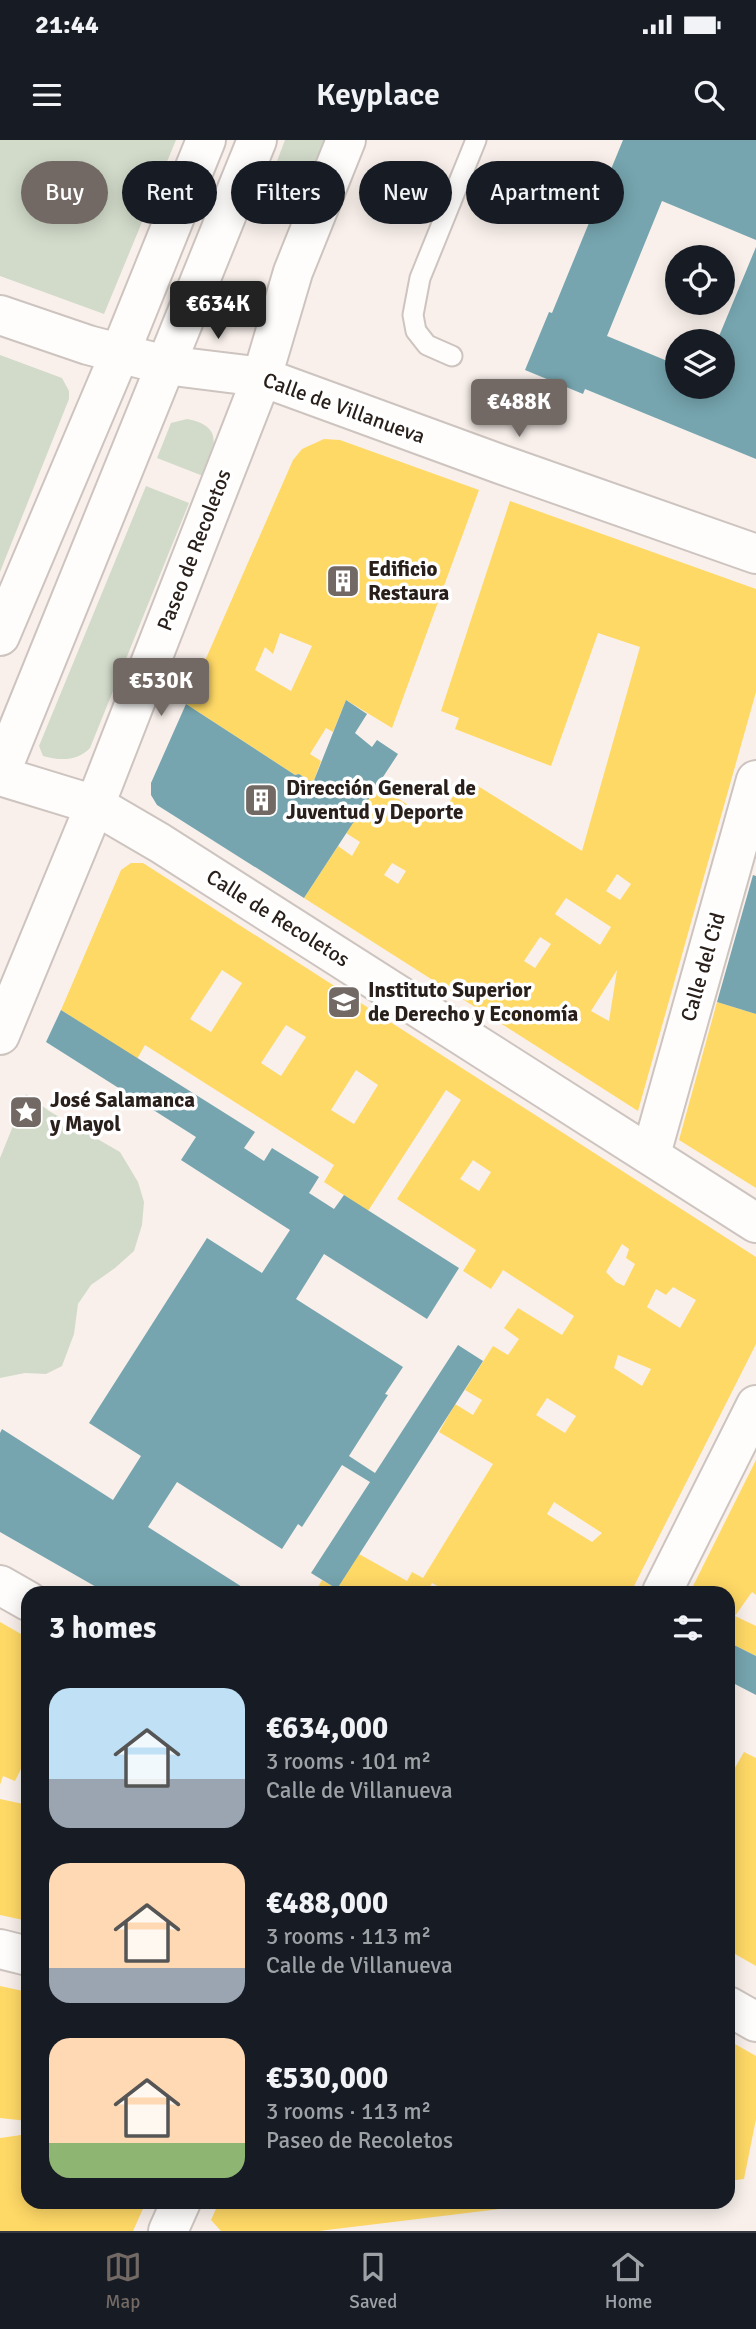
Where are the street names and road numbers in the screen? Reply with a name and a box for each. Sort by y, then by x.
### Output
street label: Calle de Villanueva [260,367,428,449]
street label: Paseo de Recoletos [151,466,237,634]
street label: Calle de Recoletos [202,864,354,972]
street label: Calle del Cid [675,910,731,1024]

